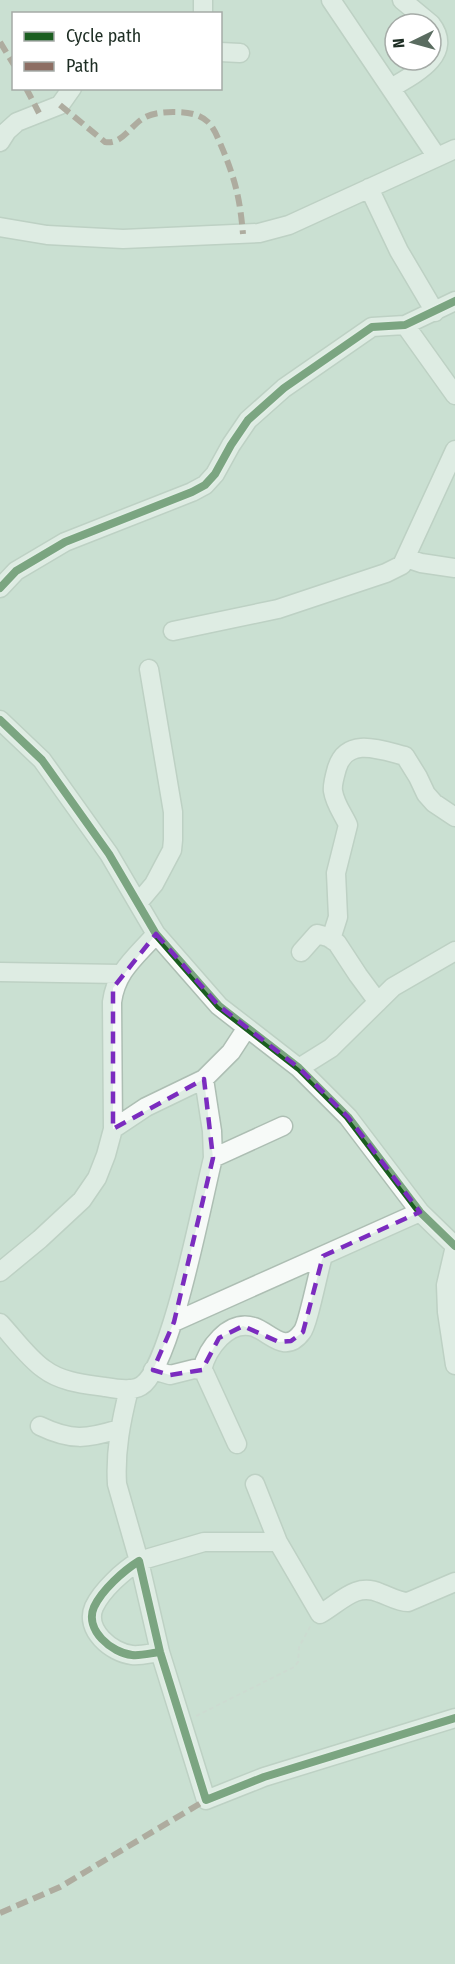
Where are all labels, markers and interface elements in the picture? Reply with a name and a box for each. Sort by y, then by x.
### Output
legend [12,12,222,90]
north arrow [383,12,443,72]
text: Cycle path [66,25,141,47]
text: N [389,38,408,49]
text: Path [66,55,99,77]

